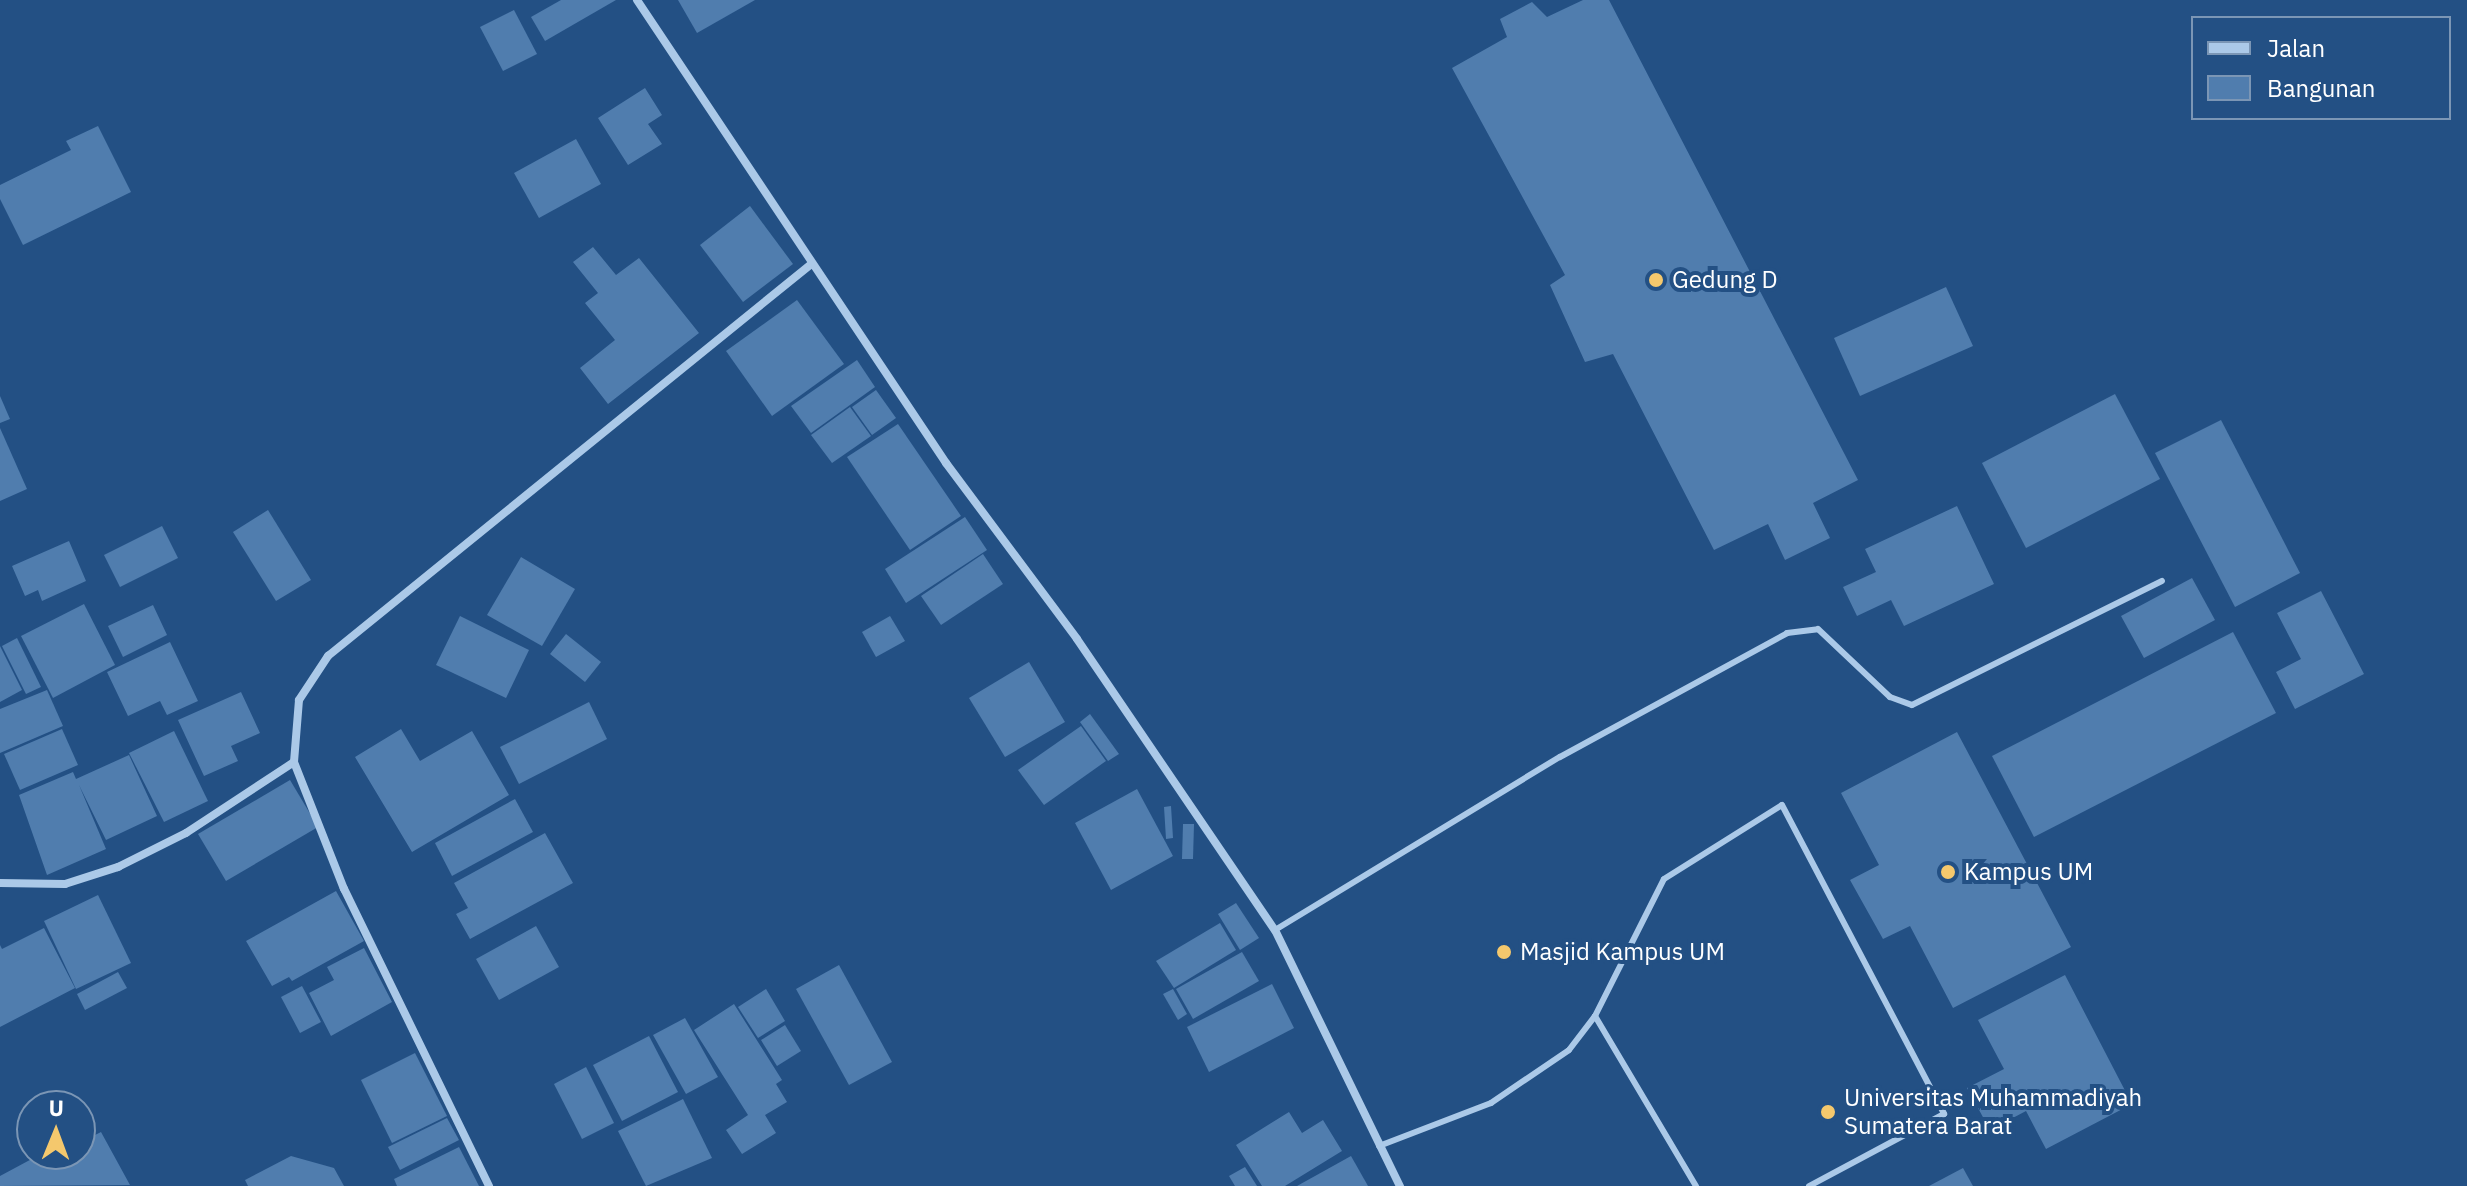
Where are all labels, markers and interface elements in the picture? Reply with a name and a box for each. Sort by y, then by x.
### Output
legend [2191,16,2451,120]
text: Jalan [2267,32,2325,64]
text: Bangunan [2267,72,2375,104]
place label: Gedung D [1672,266,1777,294]
marker: Gedung D [1647,271,1665,289]
place label: Kampus UM [1964,858,2093,886]
marker: Kampus UM [1939,863,1957,881]
place label: Masjid Kampus UM [1520,938,1725,966]
marker: Masjid Kampus UM [1495,943,1513,961]
place label: Universitas Muhammadiyah Sumatera Barat [1844,1084,2142,1140]
north arrow [16,1090,96,1170]
text: U [49,1093,64,1122]
marker: Universitas Muhammadiyah Sumatera Barat [1819,1103,1837,1121]

